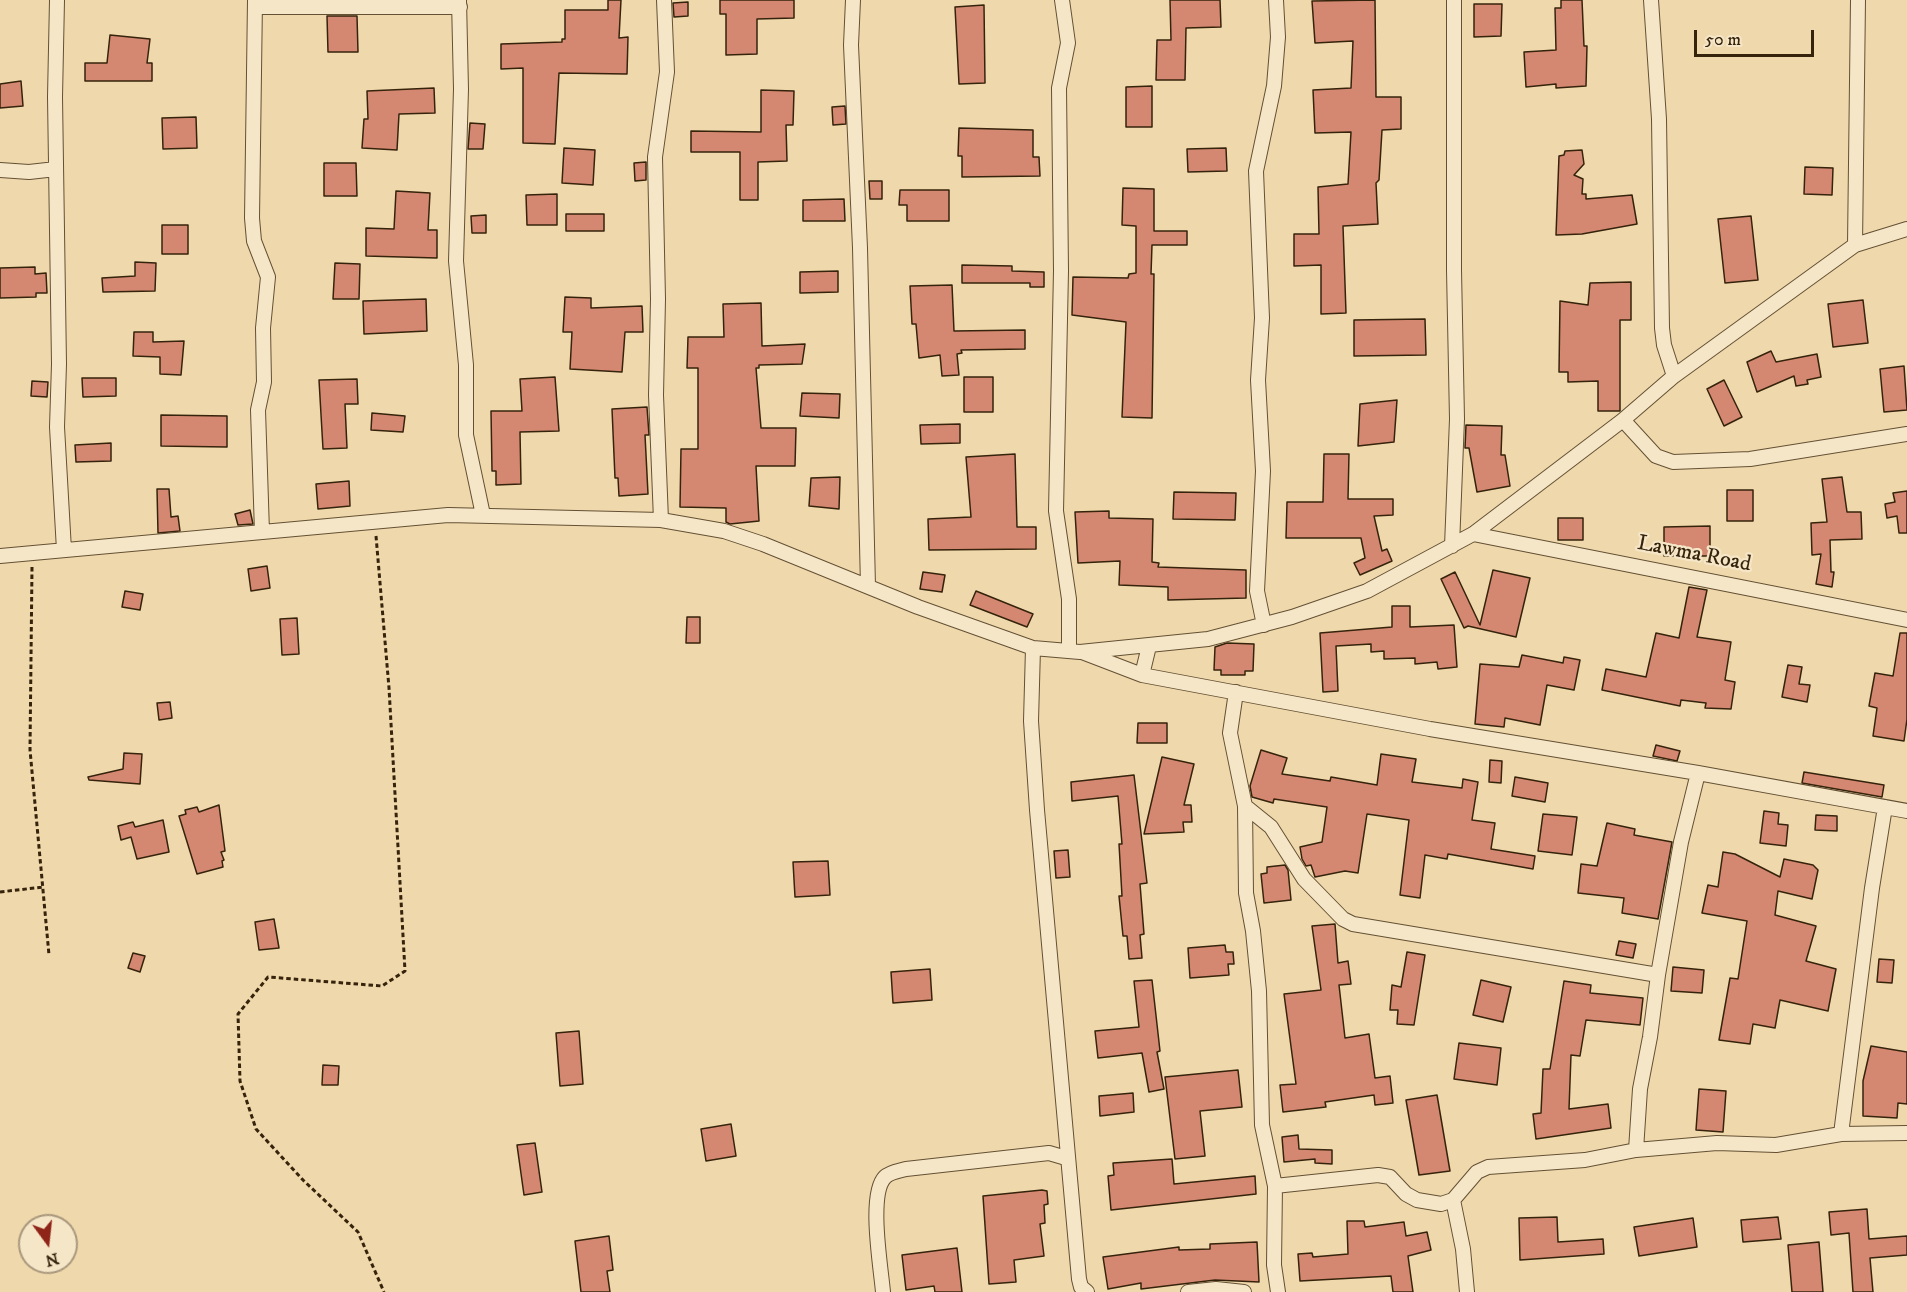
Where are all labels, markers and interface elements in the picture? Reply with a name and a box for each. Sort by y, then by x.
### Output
scale bar [1697,18,1817,56]
text: 50 m [1705,29,1741,51]
street label: Lawma Road [1635,531,1753,579]
north arrow [18,1214,78,1274]
text: N [43,1248,61,1271]

